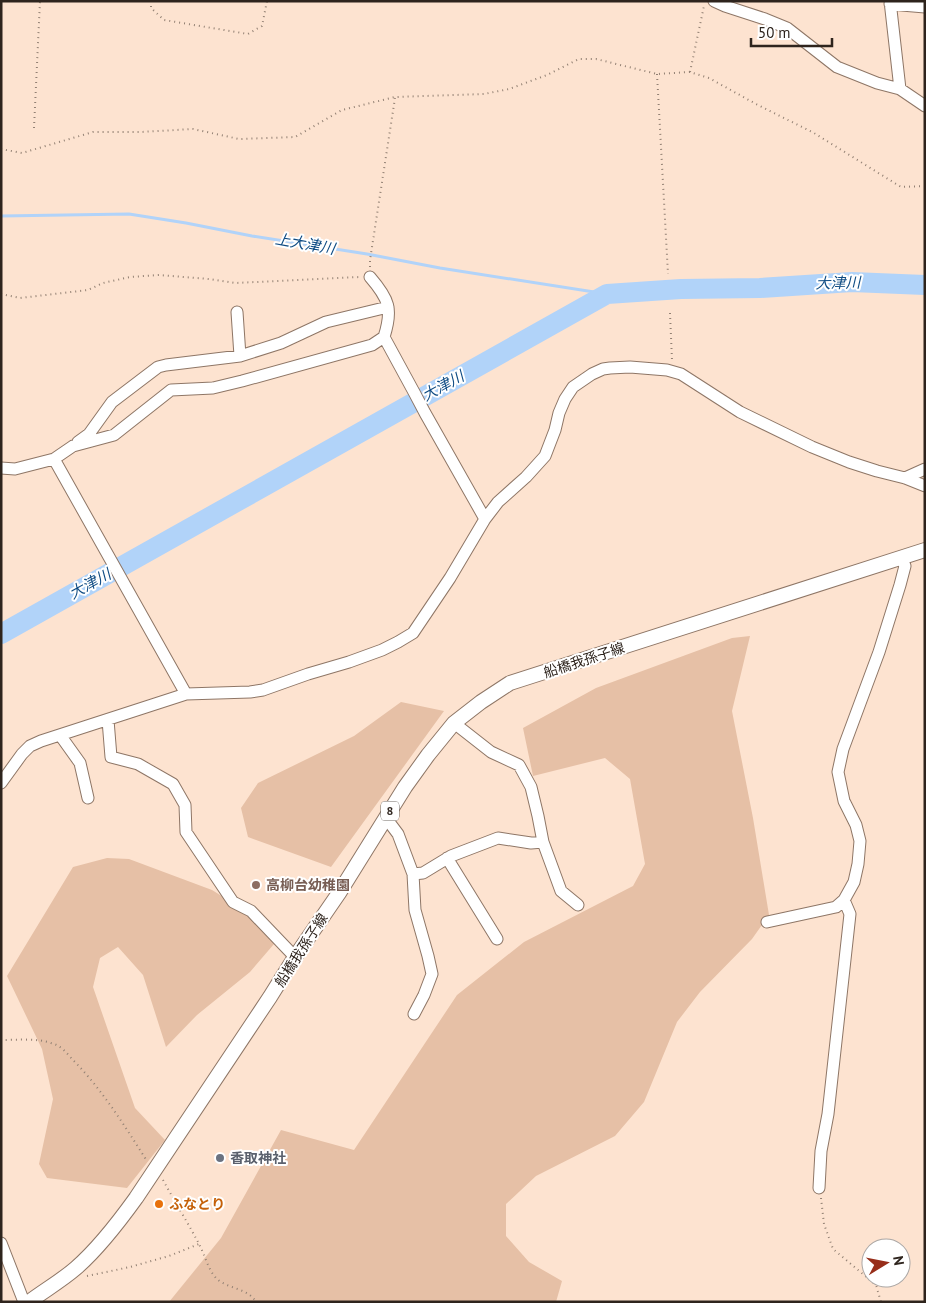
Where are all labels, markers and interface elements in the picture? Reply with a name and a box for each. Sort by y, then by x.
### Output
scale bar [751,15,832,47]
text: 50 m [758,23,791,42]
water label: 上大津川 [274,229,338,258]
water label: 大津川 [815,273,863,292]
water label: 大津川 [418,365,469,405]
water label: 大津川 [65,563,116,603]
street label: 船橋我孫子線 [541,638,627,682]
road number: 8 [381,801,399,820]
place label: 高柳台幼稚園 [266,876,350,894]
marker: 高柳台幼稚園 [250,879,262,891]
street label: 船橋我孫子線 [271,910,331,990]
place label: 香取神社 [230,1149,286,1167]
marker: 香取神社 [214,1152,226,1164]
place label: ふなとり [169,1195,225,1213]
marker: ふなとり [153,1198,165,1210]
north arrow [861,1238,911,1288]
text: N [889,1255,908,1267]

